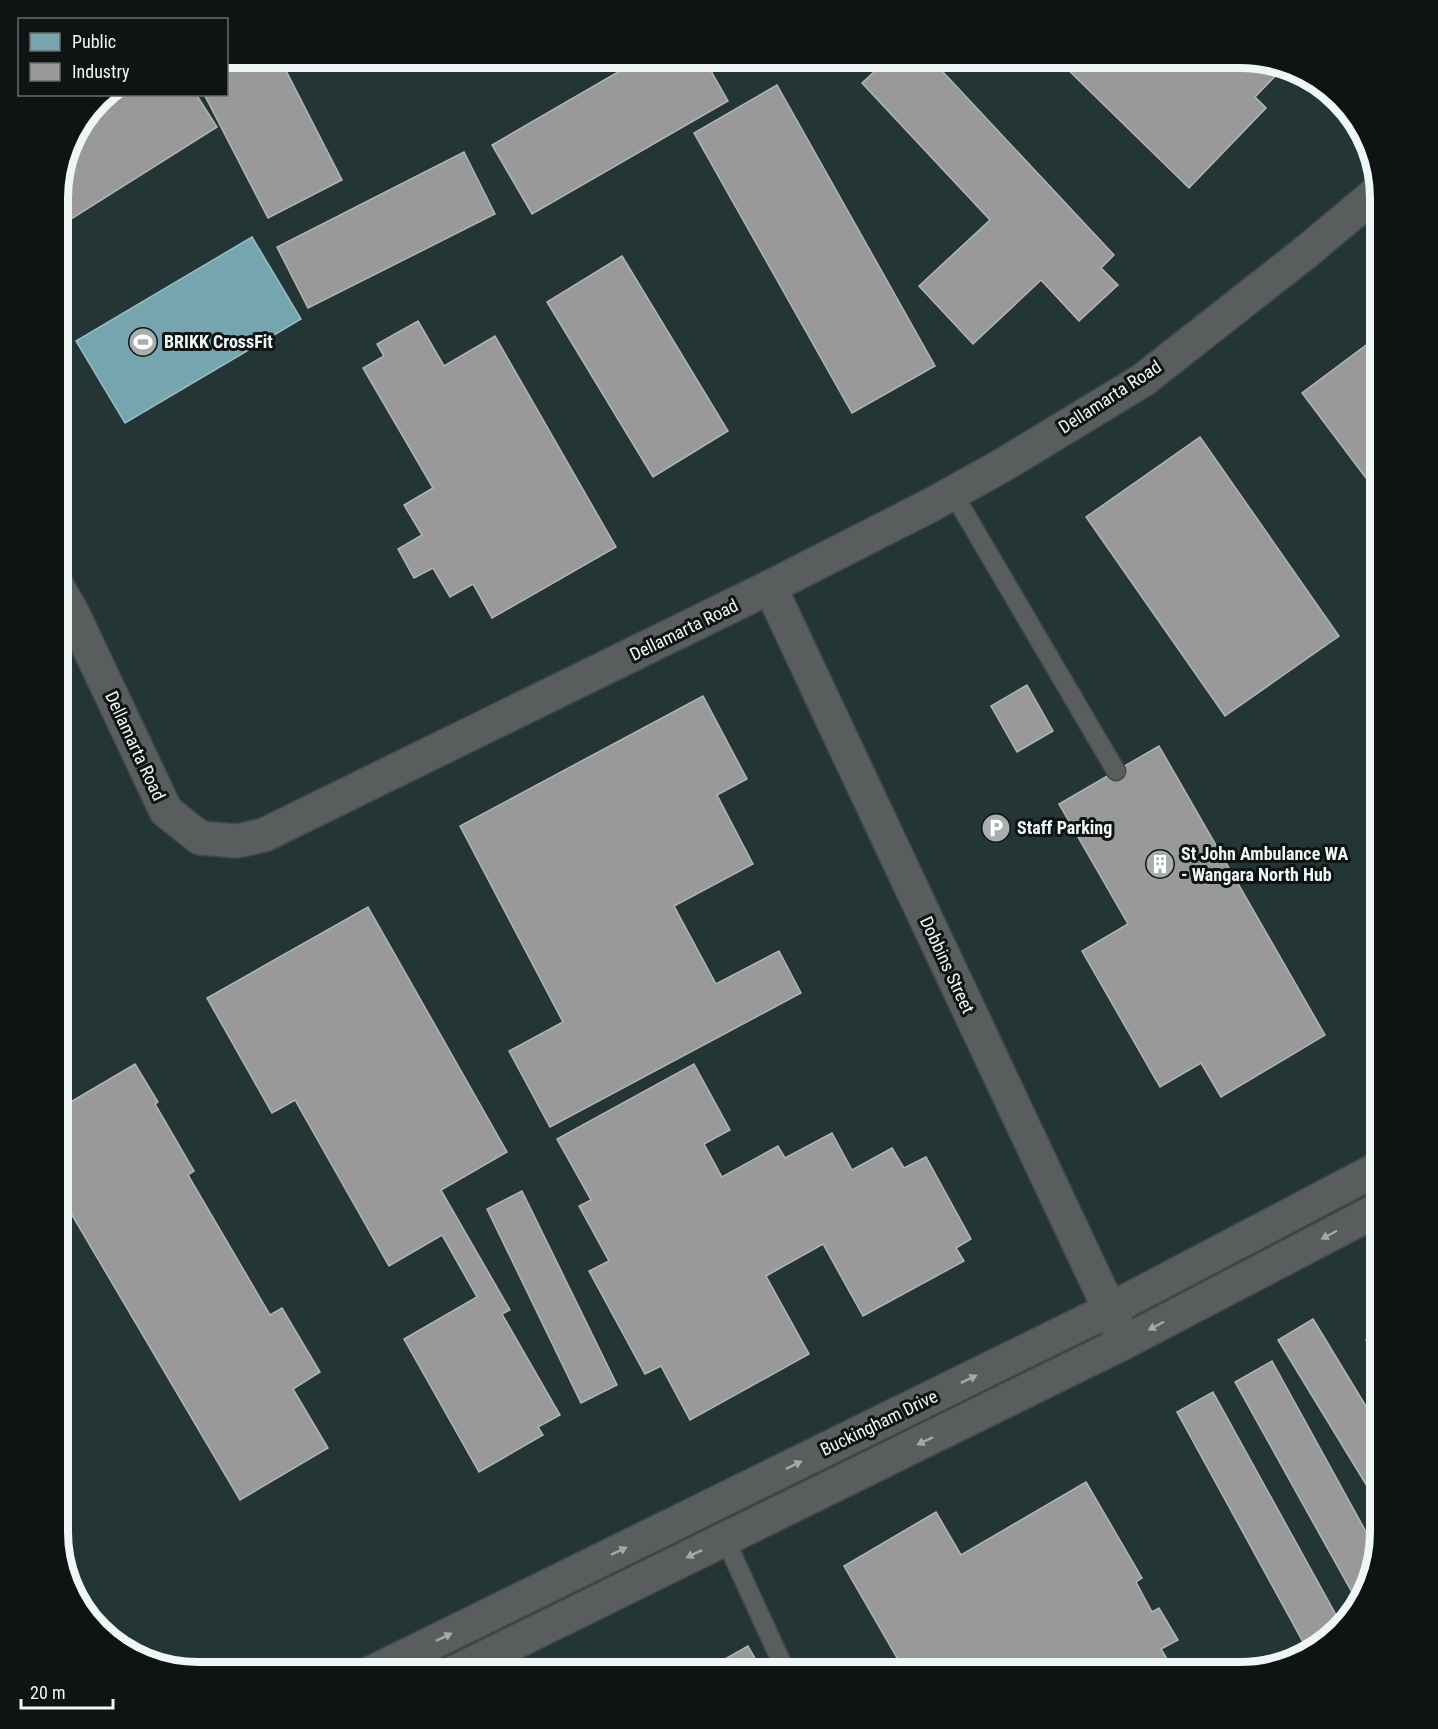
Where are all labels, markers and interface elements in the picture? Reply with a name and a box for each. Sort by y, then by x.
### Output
legend [18,18,228,96]
text: Public [72,31,116,52]
text: Industry [72,61,130,82]
sports icon: BRIKK CrossFit [127,326,159,358]
place label: BRIKK CrossFit [164,331,273,352]
street label: Dellamarta Road [1055,356,1165,437]
street label: Dellamarta Road [626,594,741,665]
street label: Dellamarta Road [101,688,170,804]
parking icon: Staff Parking [980,812,1012,844]
place label: Staff Parking [1017,817,1112,838]
place label: St John Ambulance WA - Wangara North Hub [1181,843,1349,885]
building icon: St John Ambulance WA - Wangara North Hub [1144,848,1176,880]
street label: Dobbins Street [916,913,979,1017]
one-way arrow [1320,1230,1338,1240]
one-way arrow [1148,1321,1165,1331]
one-way arrow [961,1374,978,1383]
street label: Buckingham Drive [817,1385,941,1460]
one-way arrow [917,1436,934,1445]
one-way arrow [786,1460,803,1469]
one-way arrow [611,1546,628,1555]
one-way arrow [685,1550,702,1559]
one-way arrow [436,1632,453,1642]
scale bar [21,1672,112,1710]
text: 20 m [30,1682,65,1703]

